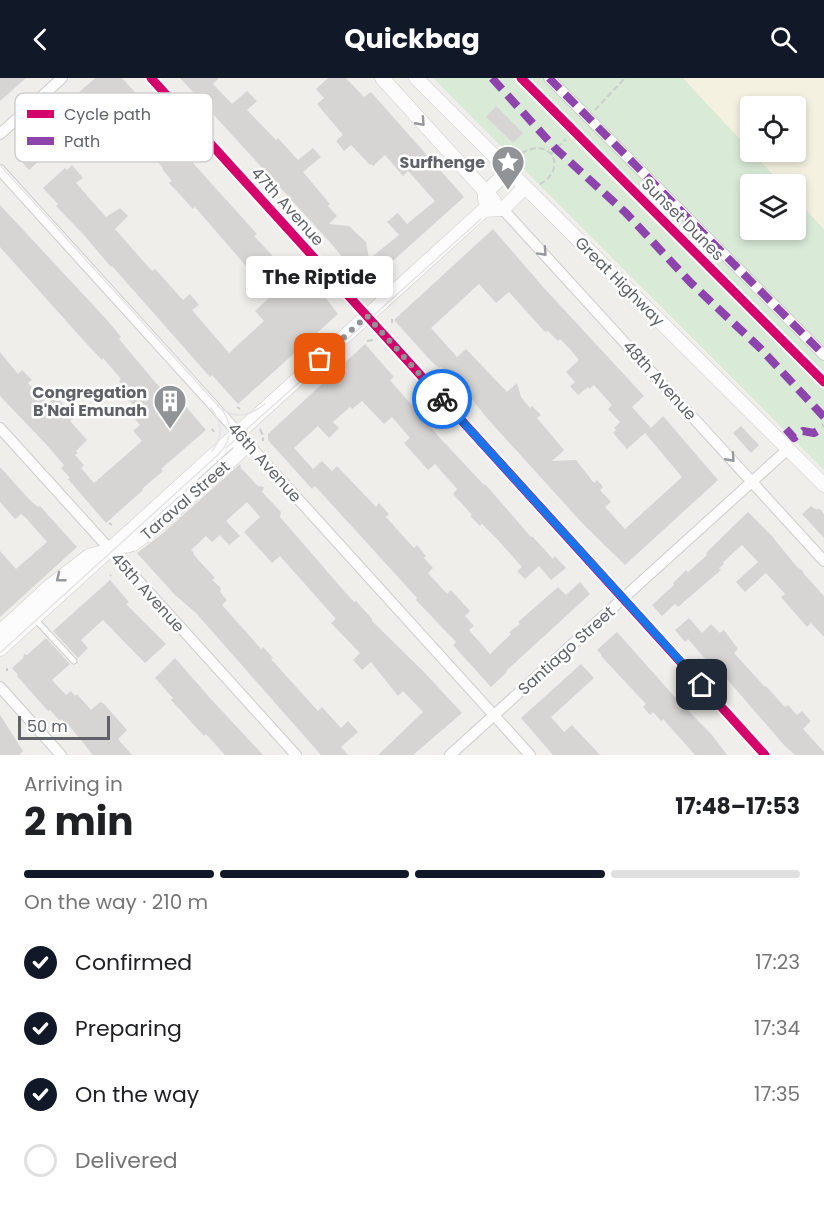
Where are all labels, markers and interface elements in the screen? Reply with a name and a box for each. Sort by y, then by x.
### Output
text: Quickbag [344,20,480,57]
icon: back [24,23,57,56]
icon: search [767,23,800,56]
legend [15,93,213,162]
map controls [740,96,806,240]
button: locate [740,96,806,162]
text: Cycle path [64,103,151,126]
one-way arrow [414,115,425,125]
text: Path [64,130,100,153]
place icon: Surfhenge [490,144,526,191]
place label: Surfhenge [400,151,485,174]
street label: 47th Avenue [246,162,329,251]
street label: Sunset Dunes [636,173,729,266]
button: layers [740,174,806,240]
street label: Great Highway [570,231,670,331]
one-way arrow [536,245,547,256]
callout: The Riptide [246,257,394,299]
text: The Riptide [262,263,377,291]
pin [294,333,345,384]
street label: 48th Avenue [617,335,702,425]
icon: bag [303,342,336,375]
courier [412,369,472,429]
place label: Congregation B'Nai Emunah [32,381,147,422]
building icon: Congregation B'Nai Emunah [152,383,188,430]
icon: bike [426,383,459,416]
street label: 46th Avenue [222,417,307,507]
one-way arrow [724,452,735,462]
street label: Taraval Street [136,455,235,546]
street label: 45th Avenue [105,547,190,637]
one-way arrow [56,571,67,582]
street label: Santiago Street [513,600,620,700]
pin [676,659,727,710]
icon: home [685,668,718,701]
scale bar [18,713,110,740]
text: 50 m [27,715,68,738]
text: Arriving in [24,770,123,798]
text: 17:48–17:53 [675,791,800,822]
text: 2 min [24,794,134,849]
text: On the way · 210 m [24,888,208,916]
icon: check [24,946,57,979]
text: Confirmed [75,947,192,978]
text: 17:23 [755,948,800,976]
icon: check [24,1012,57,1045]
text: Preparing [75,1013,182,1044]
text: 17:34 [754,1014,800,1042]
icon: check [24,1078,57,1111]
text: On the way [75,1079,199,1110]
text: 17:35 [754,1080,800,1108]
text: Delivered [75,1145,178,1176]

